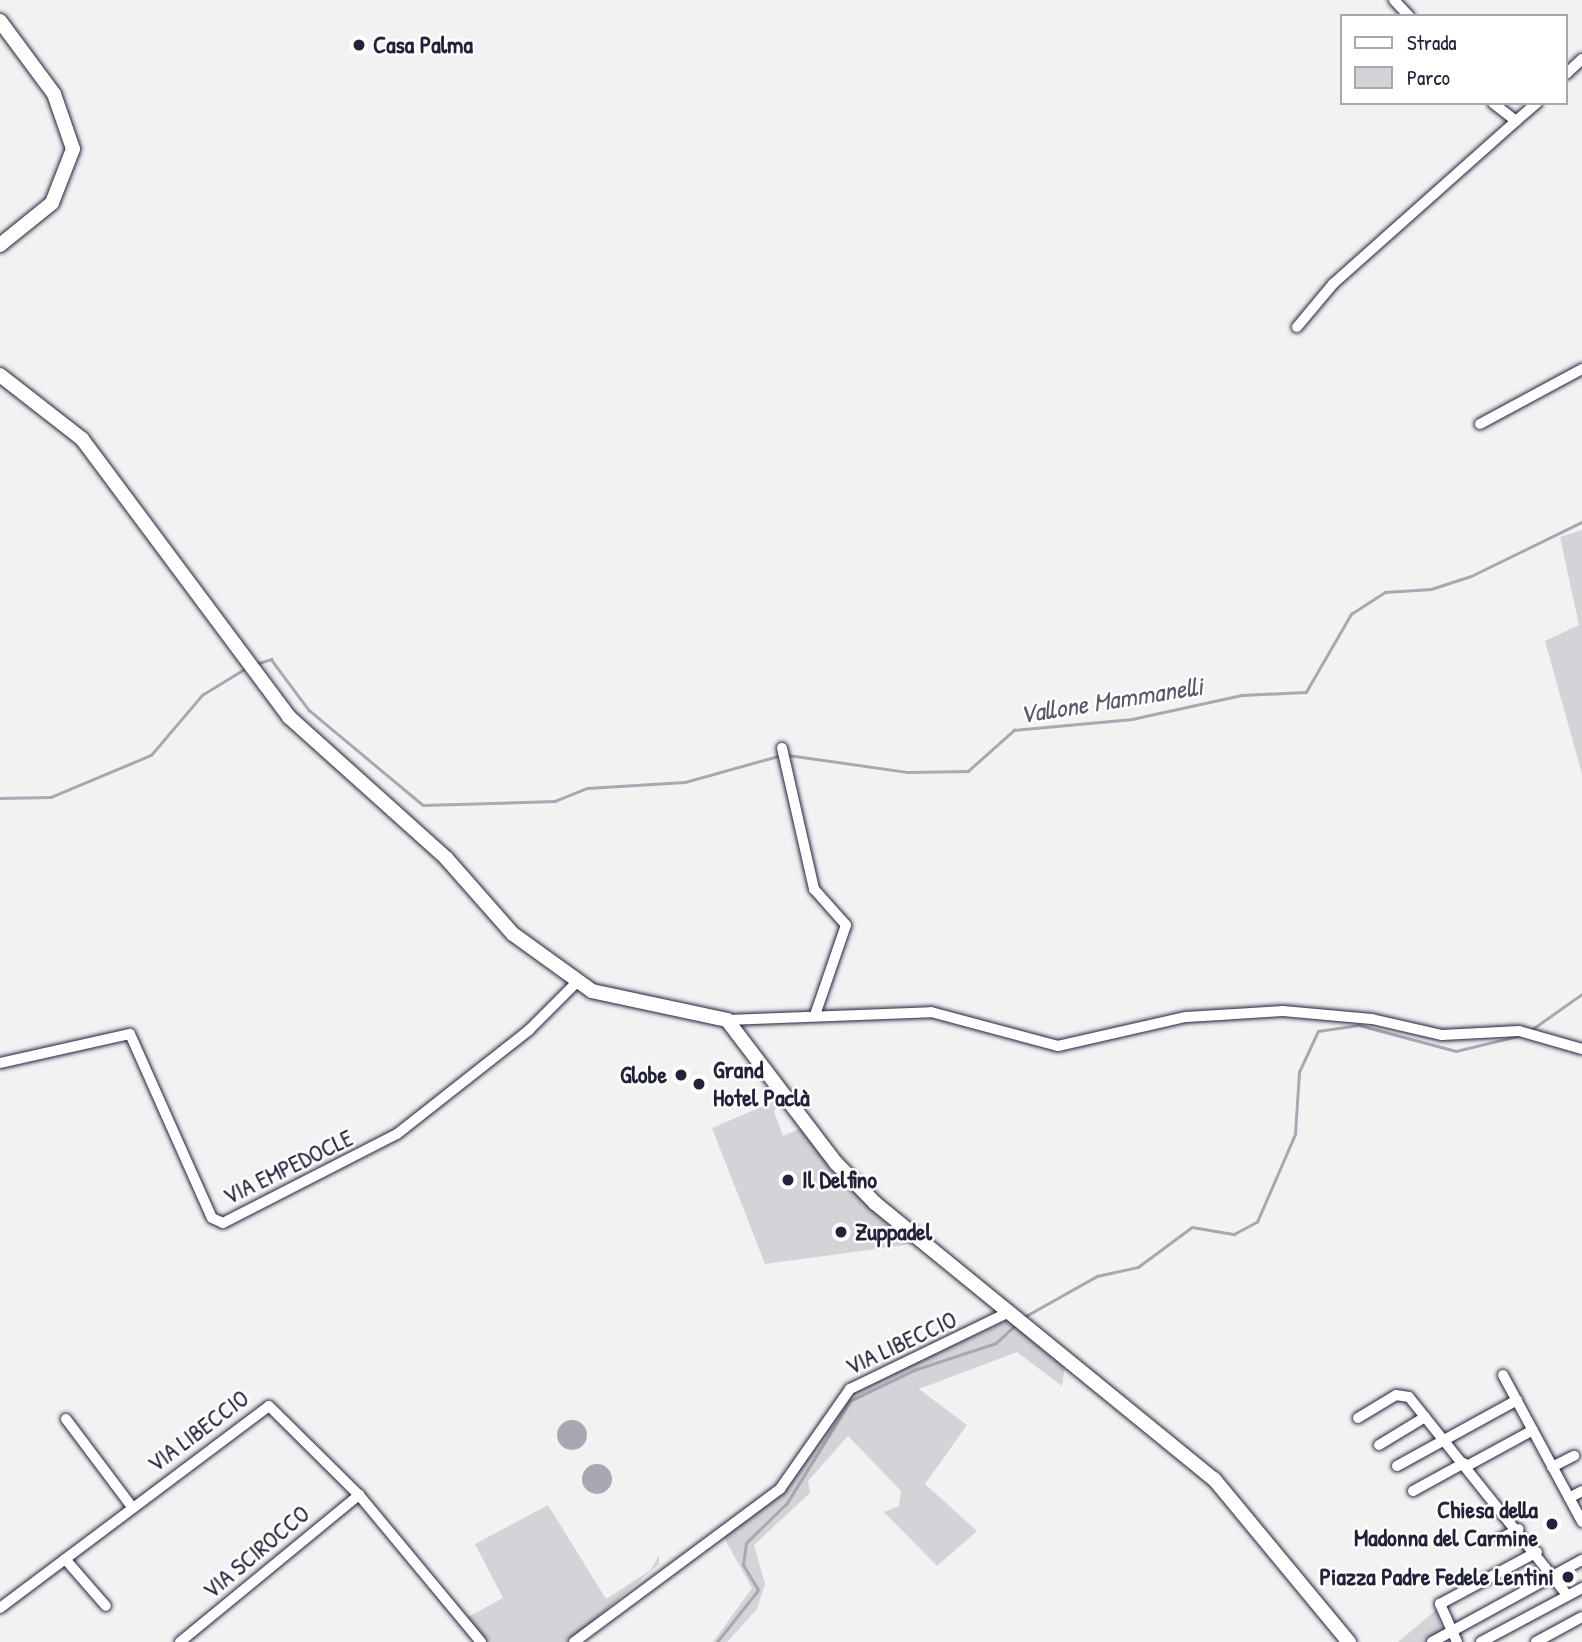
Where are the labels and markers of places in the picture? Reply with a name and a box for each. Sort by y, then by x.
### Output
place label: Casa Palma [373,31,473,59]
marker: Casa Palma [351,37,367,53]
place label: Grand Hotel Paclà [713,1056,810,1112]
place label: Globe [620,1061,667,1089]
marker: Globe [673,1067,689,1083]
marker: Grand Hotel Paclà [691,1076,707,1092]
place label: Il Delfino [802,1166,877,1194]
marker: Il Delfino [780,1172,796,1188]
place label: Zuppadel [855,1218,932,1246]
marker: Zuppadel [833,1224,849,1240]
place label: Chiesa della Madonna del Carmine [1354,1496,1538,1552]
marker: Chiesa della Madonna del Carmine [1544,1516,1560,1532]
place label: Piazza Padre Fedele Lentini [1319,1563,1554,1591]
marker: Piazza Padre Fedele Lentini [1560,1569,1576,1585]

